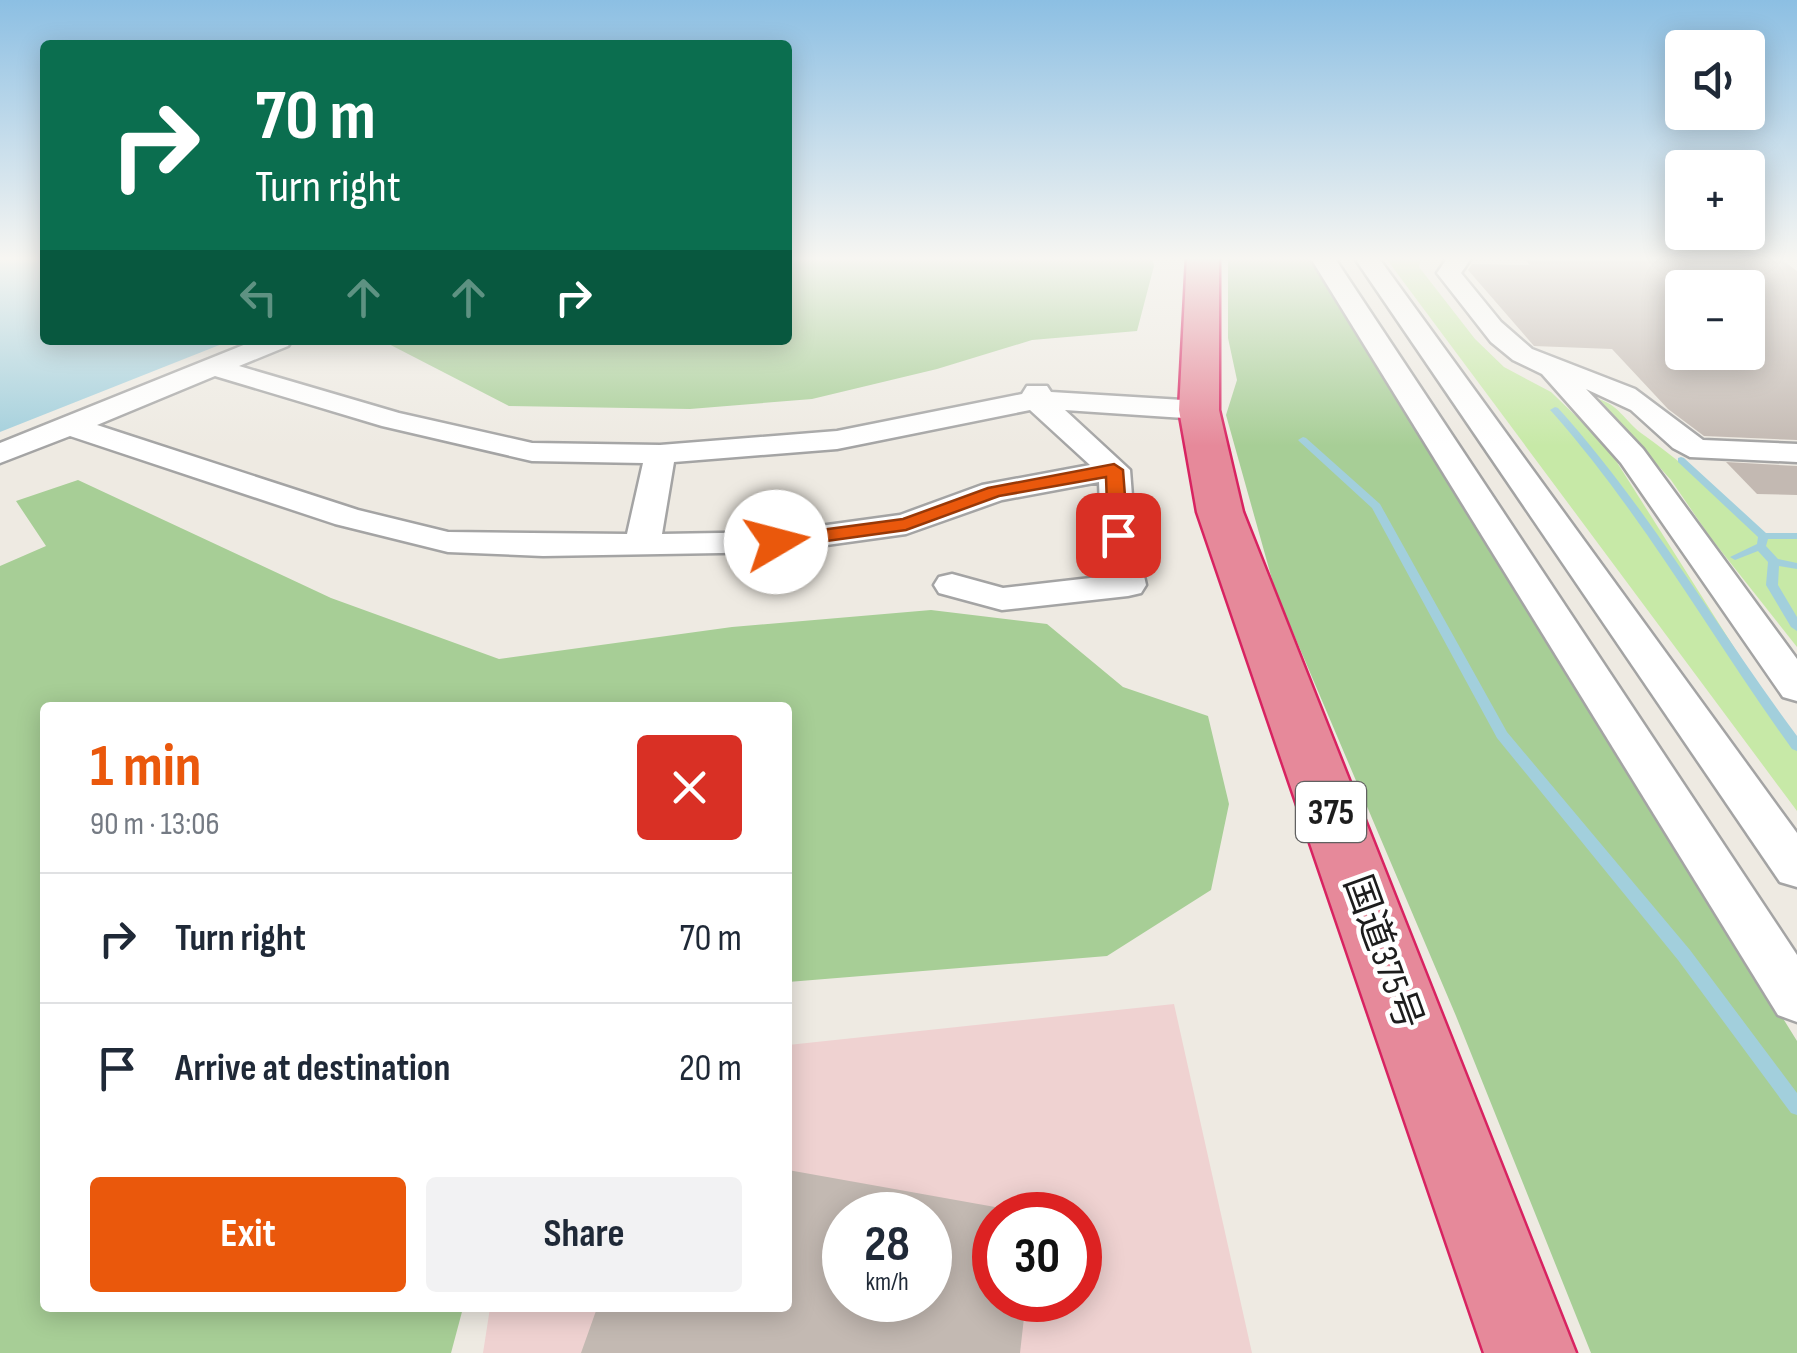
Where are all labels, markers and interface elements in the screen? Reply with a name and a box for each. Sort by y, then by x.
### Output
map controls [1665,30,1765,370]
button: sound [1665,30,1765,130]
text: 70 m [255,75,376,159]
icon: right [90,80,220,210]
button: + [1665,150,1765,250]
text: Turn right [255,160,401,215]
icon: left [231,270,286,325]
icon: ahead [336,270,391,325]
icon: ahead [441,270,496,325]
icon: right [546,270,601,325]
button: − [1665,270,1765,370]
position arrow [724,490,828,594]
pin [1076,493,1161,578]
icon: arrive [1091,508,1146,563]
text: 1 min [90,731,202,803]
button: close [637,735,742,840]
road number: 375 [1296,782,1366,842]
text: 90 m · 13:06 [90,805,220,844]
street label: 国道375号 [1334,869,1431,1036]
icon: right [90,911,145,966]
text: Turn right [175,916,306,961]
text: 70 m [680,916,742,961]
icon: arrive [90,1041,145,1096]
text: Arrive at destination [175,1046,450,1091]
text: 20 m [679,1046,742,1091]
button: Exit [90,1177,406,1292]
button: Share [426,1177,742,1292]
speed limit sign: 30 [972,1192,1102,1322]
text: 28 [864,1215,910,1275]
text: km/h [865,1267,909,1298]

